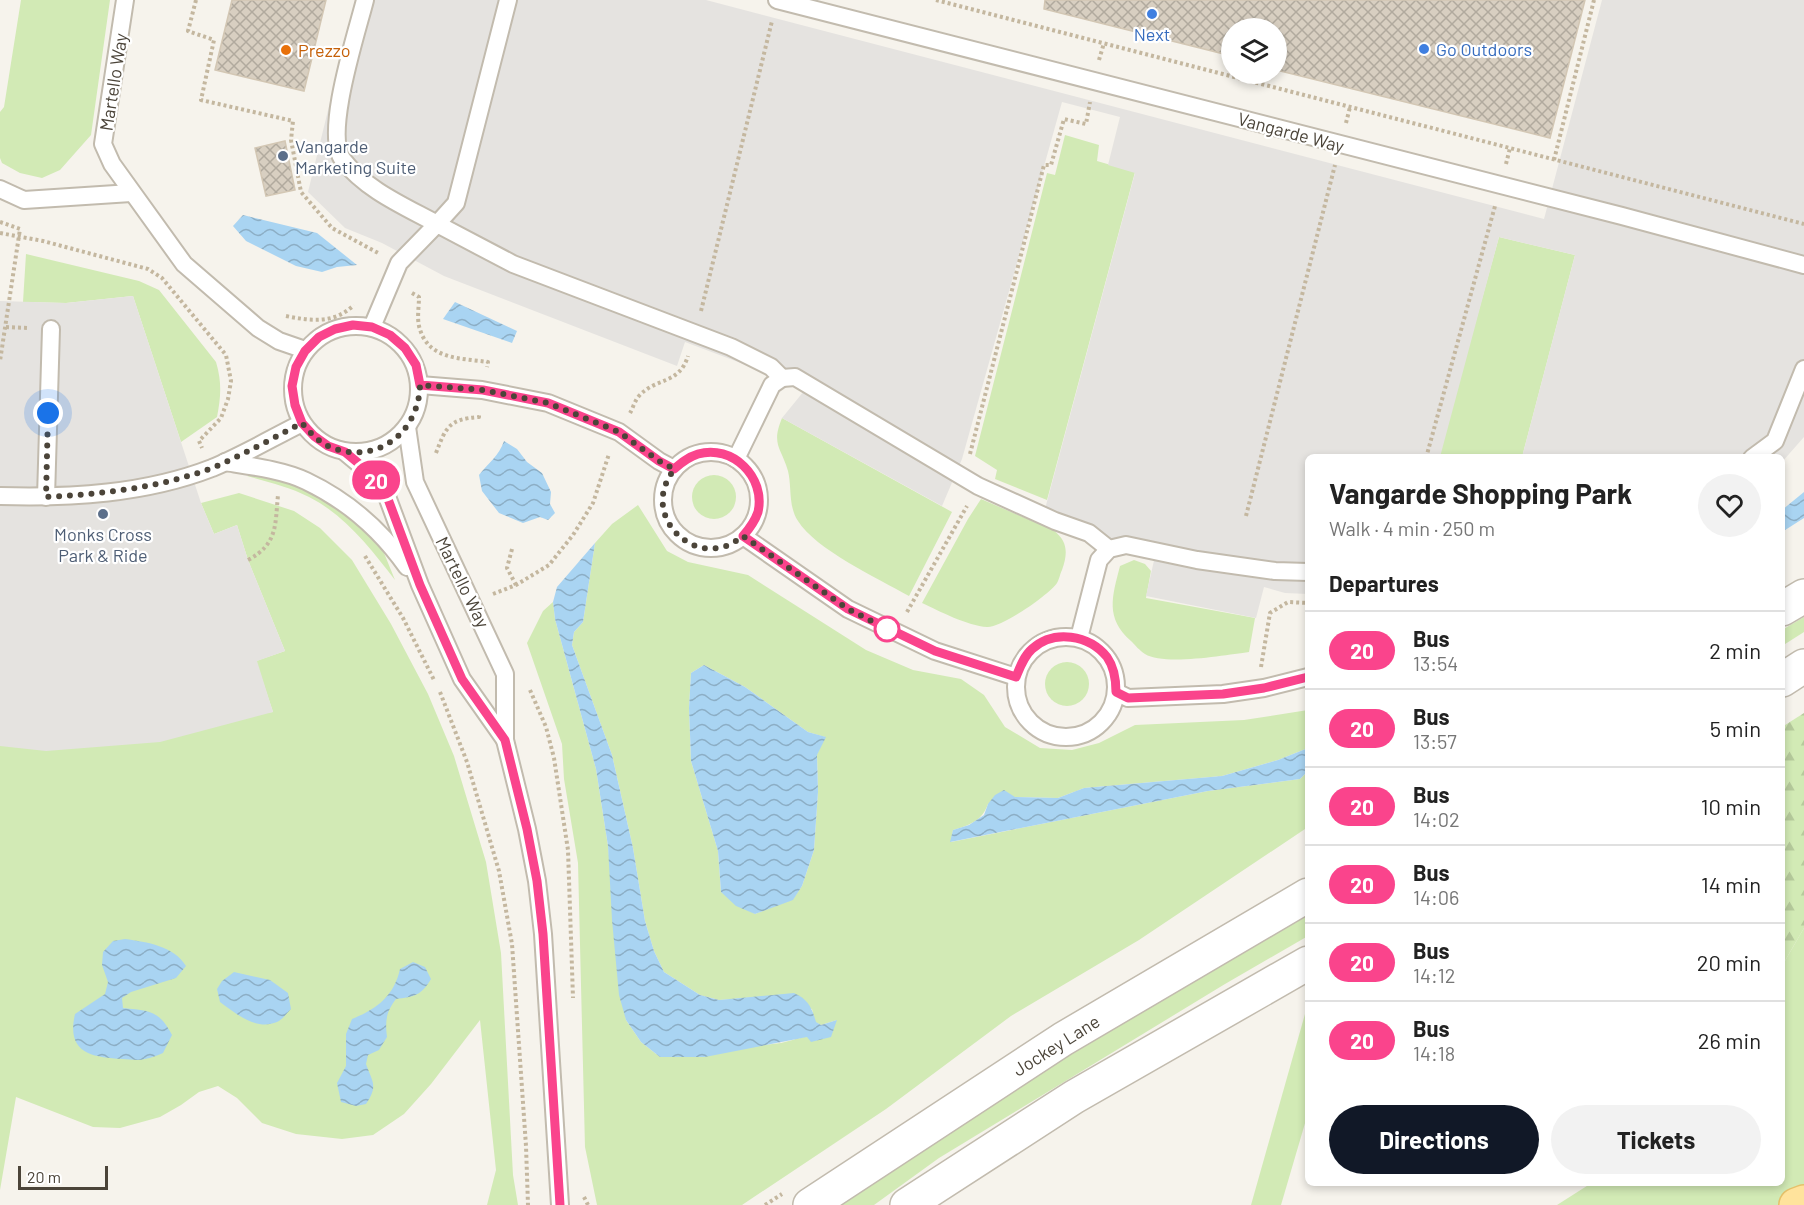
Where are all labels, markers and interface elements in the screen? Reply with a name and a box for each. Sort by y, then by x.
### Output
marker: Next [1145,7,1159,21]
map controls [1221,18,1287,84]
button: layers [1221,18,1287,84]
place label: Next [1134,23,1170,45]
street label: Martello Way [94,32,132,132]
place label: Go Outdoors [1436,38,1532,60]
place label: Prezzo [298,39,351,61]
marker: Go Outdoors [1417,42,1431,56]
marker: Prezzo [279,43,293,57]
street label: Vangarde Way [1235,107,1347,157]
place label: Vangarde Marketing Suite [295,135,416,178]
marker: Vangarde Marketing Suite [276,149,290,163]
your location [33,398,63,428]
line badge: 20 [349,460,403,500]
text: 20 [364,468,388,493]
button: heart [1698,474,1761,537]
text: Vangarde Shopping Park [1329,476,1632,510]
marker: Monks Cross Park & Ride [96,507,110,521]
text: Walk · 4 min · 250 m [1329,516,1495,540]
place label: Monks Cross Park & Ride [54,523,152,566]
street label: Martello Way [431,533,495,631]
text: Departures [1329,570,1439,596]
unlabelled marker [874,616,900,642]
text: Bus [1413,625,1450,651]
text: 2 min [1709,637,1761,663]
text: 20 [1350,638,1374,663]
text: 13:54 [1413,651,1458,675]
text: Bus [1413,703,1450,729]
text: 5 min [1710,715,1761,741]
text: 20 [1350,716,1374,741]
text: 13:57 [1413,729,1457,753]
text: Bus [1413,781,1450,807]
text: 10 min [1701,793,1761,819]
text: 20 [1350,794,1374,819]
text: 14:02 [1413,807,1460,831]
text: Bus [1413,859,1450,885]
text: 14 min [1701,871,1761,897]
text: 20 [1350,872,1374,897]
text: 14:06 [1413,885,1459,909]
text: Bus [1413,937,1450,963]
text: 20 min [1697,949,1761,975]
text: 20 [1350,950,1374,975]
text: 14:12 [1413,963,1456,987]
street label: Jockey Lane [1009,1010,1103,1080]
text: Bus [1413,1015,1450,1041]
text: 26 min [1698,1027,1761,1053]
text: 20 [1350,1028,1374,1053]
text: 14:18 [1413,1041,1455,1065]
button: Directions [1329,1105,1539,1174]
button: Tickets [1551,1105,1761,1174]
scale bar [18,1163,108,1190]
text: 20 m [27,1167,61,1186]

